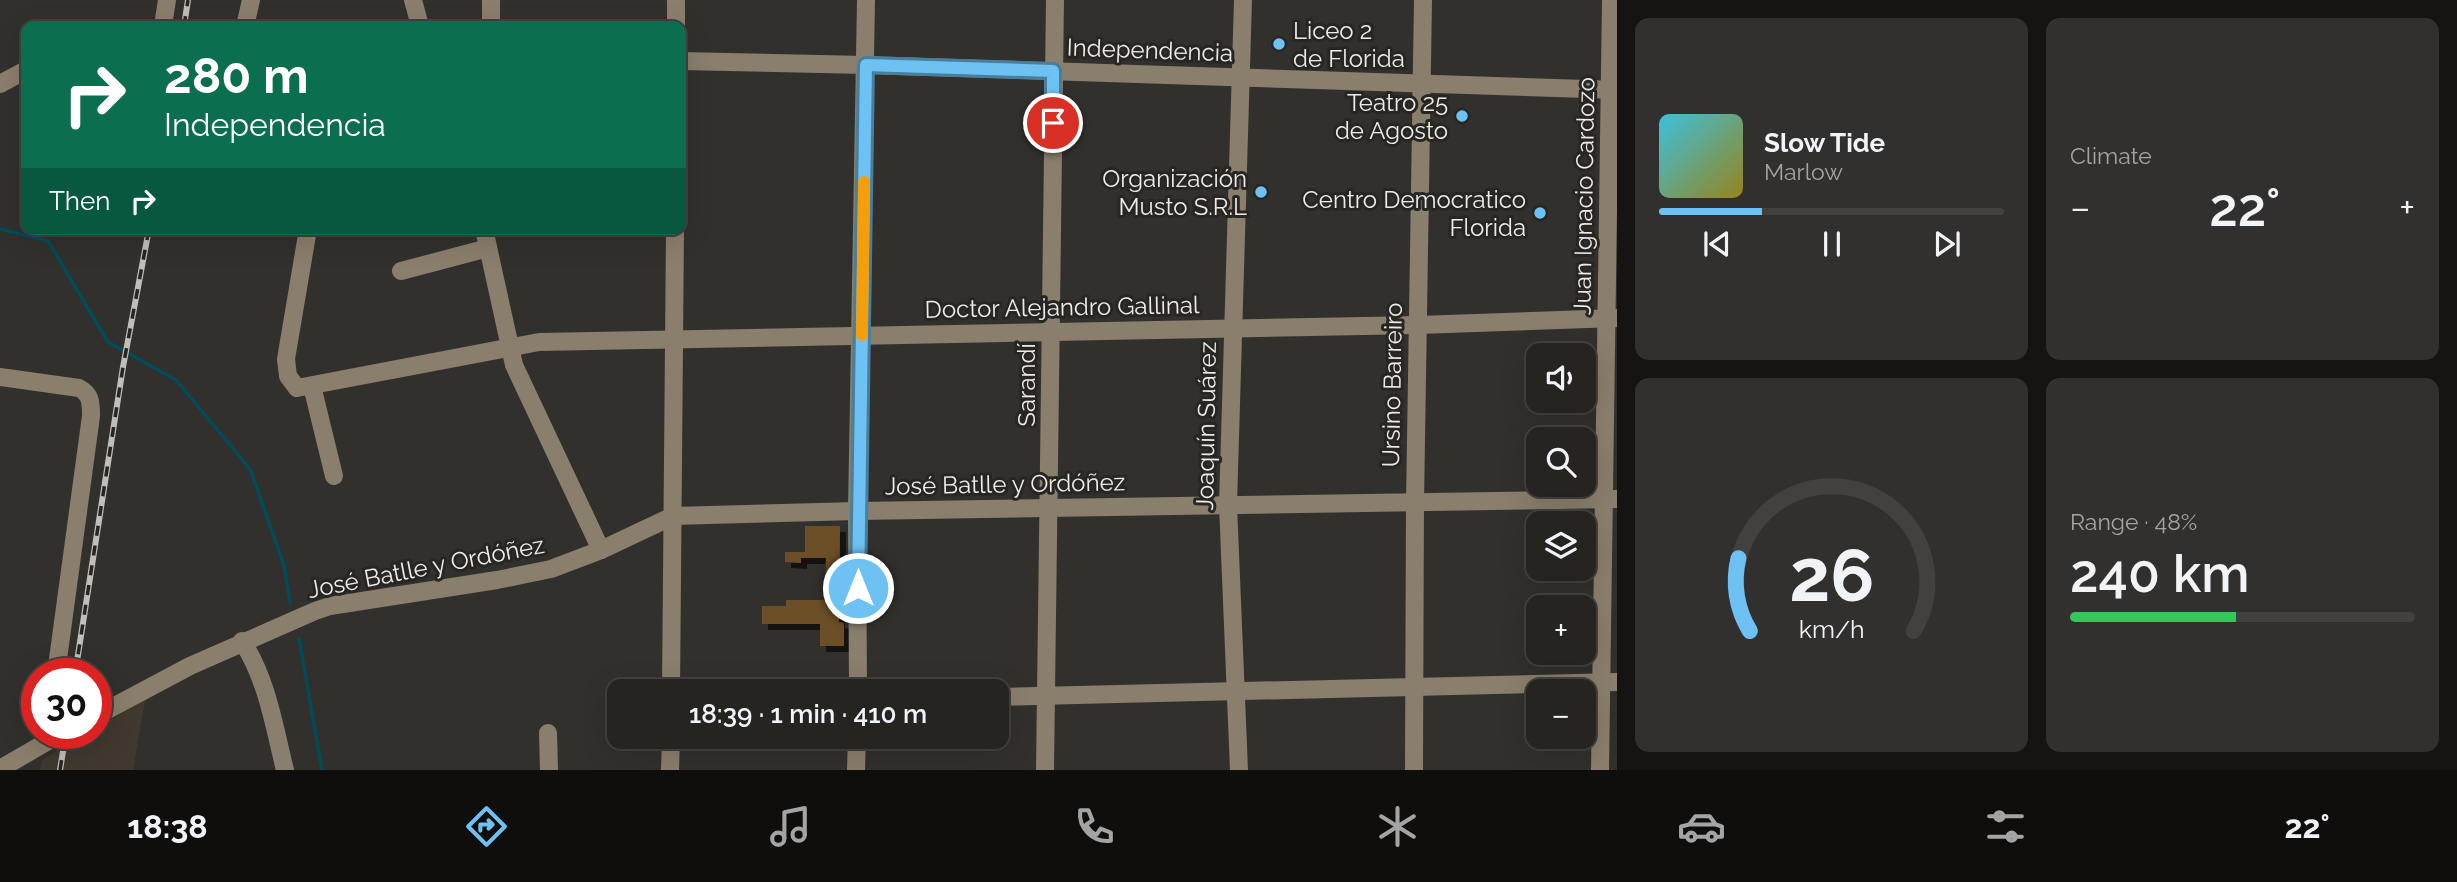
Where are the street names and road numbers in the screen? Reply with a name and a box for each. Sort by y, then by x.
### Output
street label: Independencia [1066,33,1234,67]
street label: Juan Ignacio Cardozo [1567,77,1601,315]
street label: Doctor Alejandro Gallinal [924,290,1200,324]
street label: Ursino Barreiro [1376,302,1408,468]
street label: Joaquín Suárez [1190,341,1222,511]
street label: Sarandí [1012,343,1041,427]
street label: José Batlle y Ordóñez [885,467,1125,501]
street label: José Batlle y Ordóñez [305,530,547,604]

